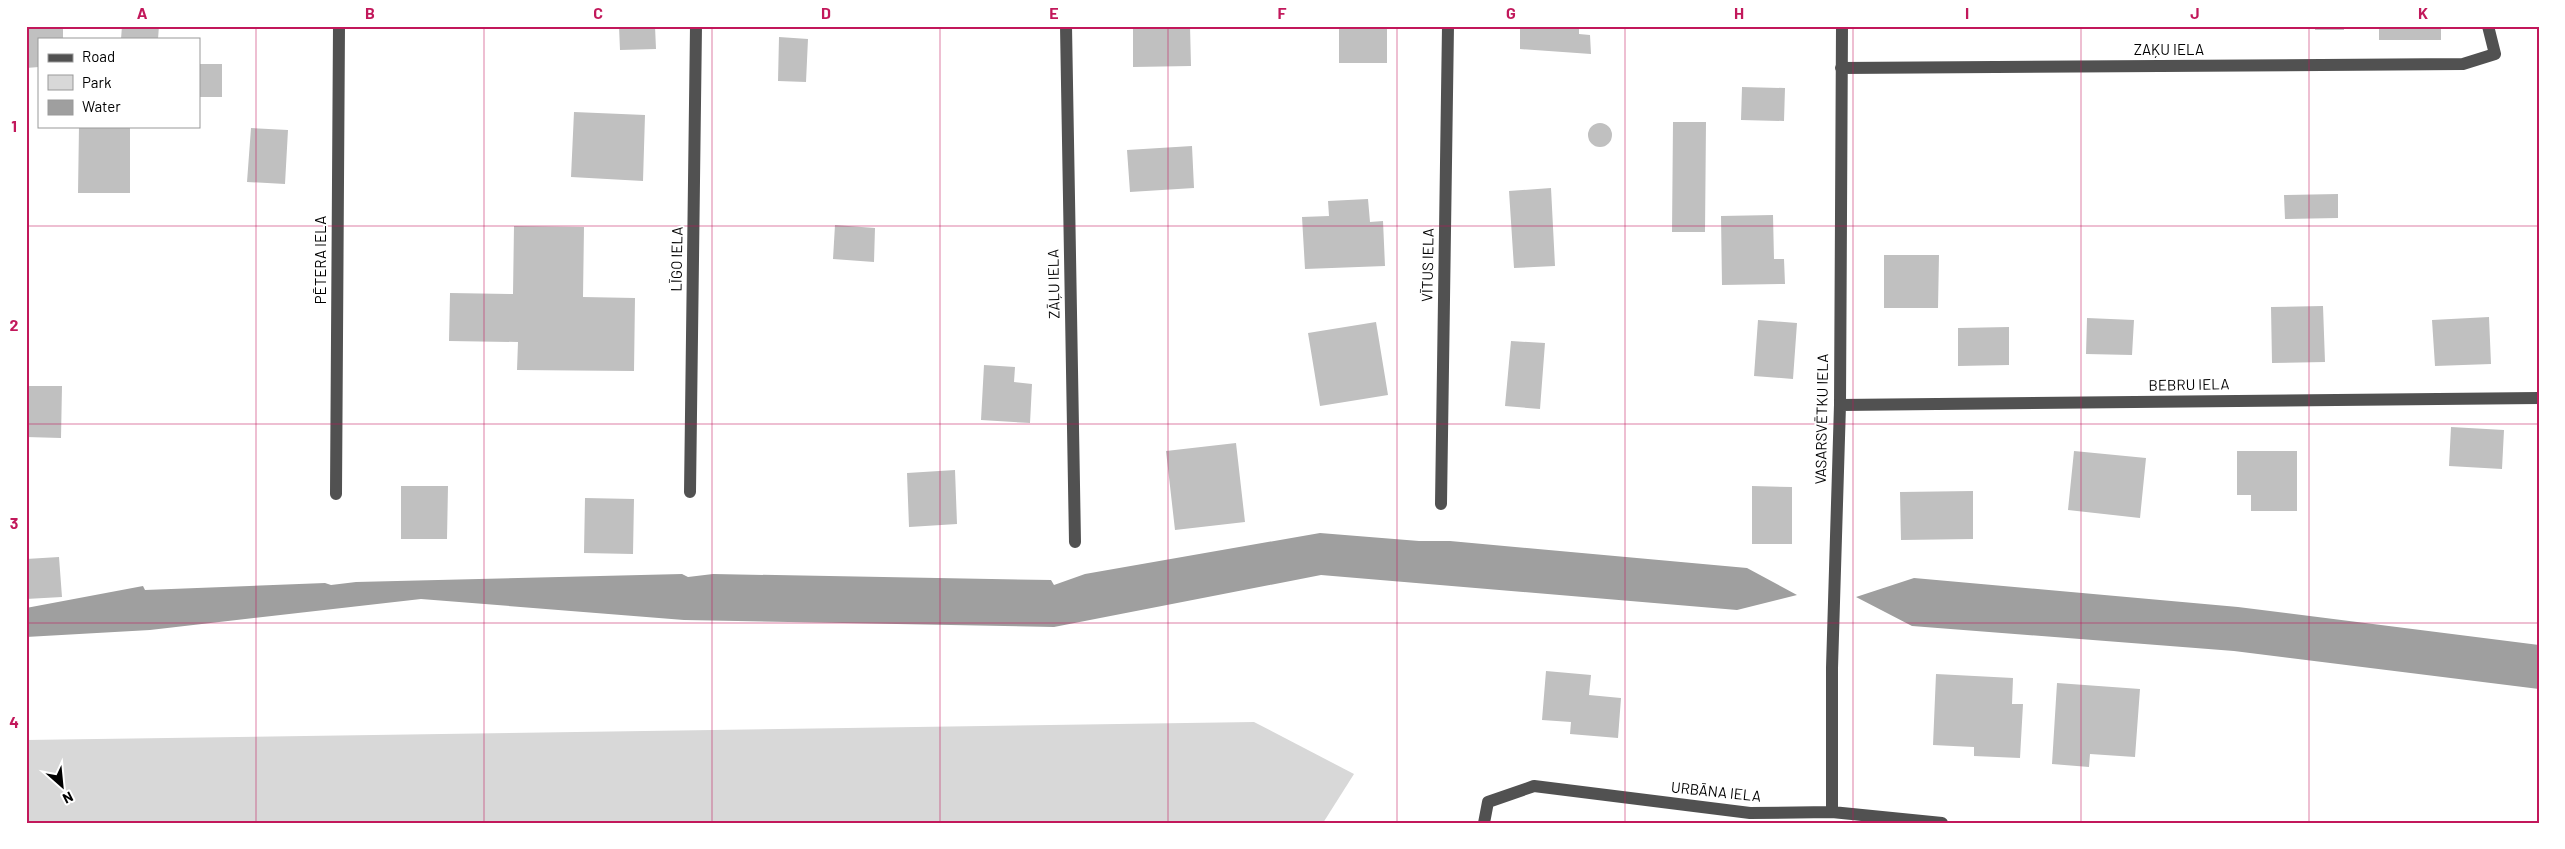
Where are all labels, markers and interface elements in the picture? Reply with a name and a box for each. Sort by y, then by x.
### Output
text: A [137,3,148,22]
text: B [365,3,375,22]
text: C [593,3,603,22]
text: D [821,3,831,22]
text: E [1049,3,1059,22]
text: F [1278,3,1287,22]
text: G [1506,3,1516,22]
text: H [1734,3,1744,22]
text: I [1965,3,1969,22]
text: J [2190,3,2200,22]
text: K [2418,3,2428,22]
legend [38,38,200,128]
street label: ZAĶU IELA [2134,40,2204,58]
text: Road [82,47,115,65]
text: Park [82,73,112,91]
text: Water [82,97,121,115]
text: 1 [11,116,17,135]
street label: PĒTERA IELA [311,216,329,304]
street label: LĪGO IELA [666,226,686,292]
street label: VĪTUS IELA [1417,228,1437,302]
street label: ZĀĻU IELA [1043,249,1063,319]
text: 2 [10,315,19,334]
street label: VASARSVĒTKU IELA [1811,353,1831,485]
street label: BEBRU IELA [2148,374,2230,394]
text: 3 [10,513,18,532]
text: 4 [9,712,19,731]
north arrow [38,762,88,812]
street label: URBĀNA IELA [1670,777,1762,805]
text: N [60,788,76,808]

